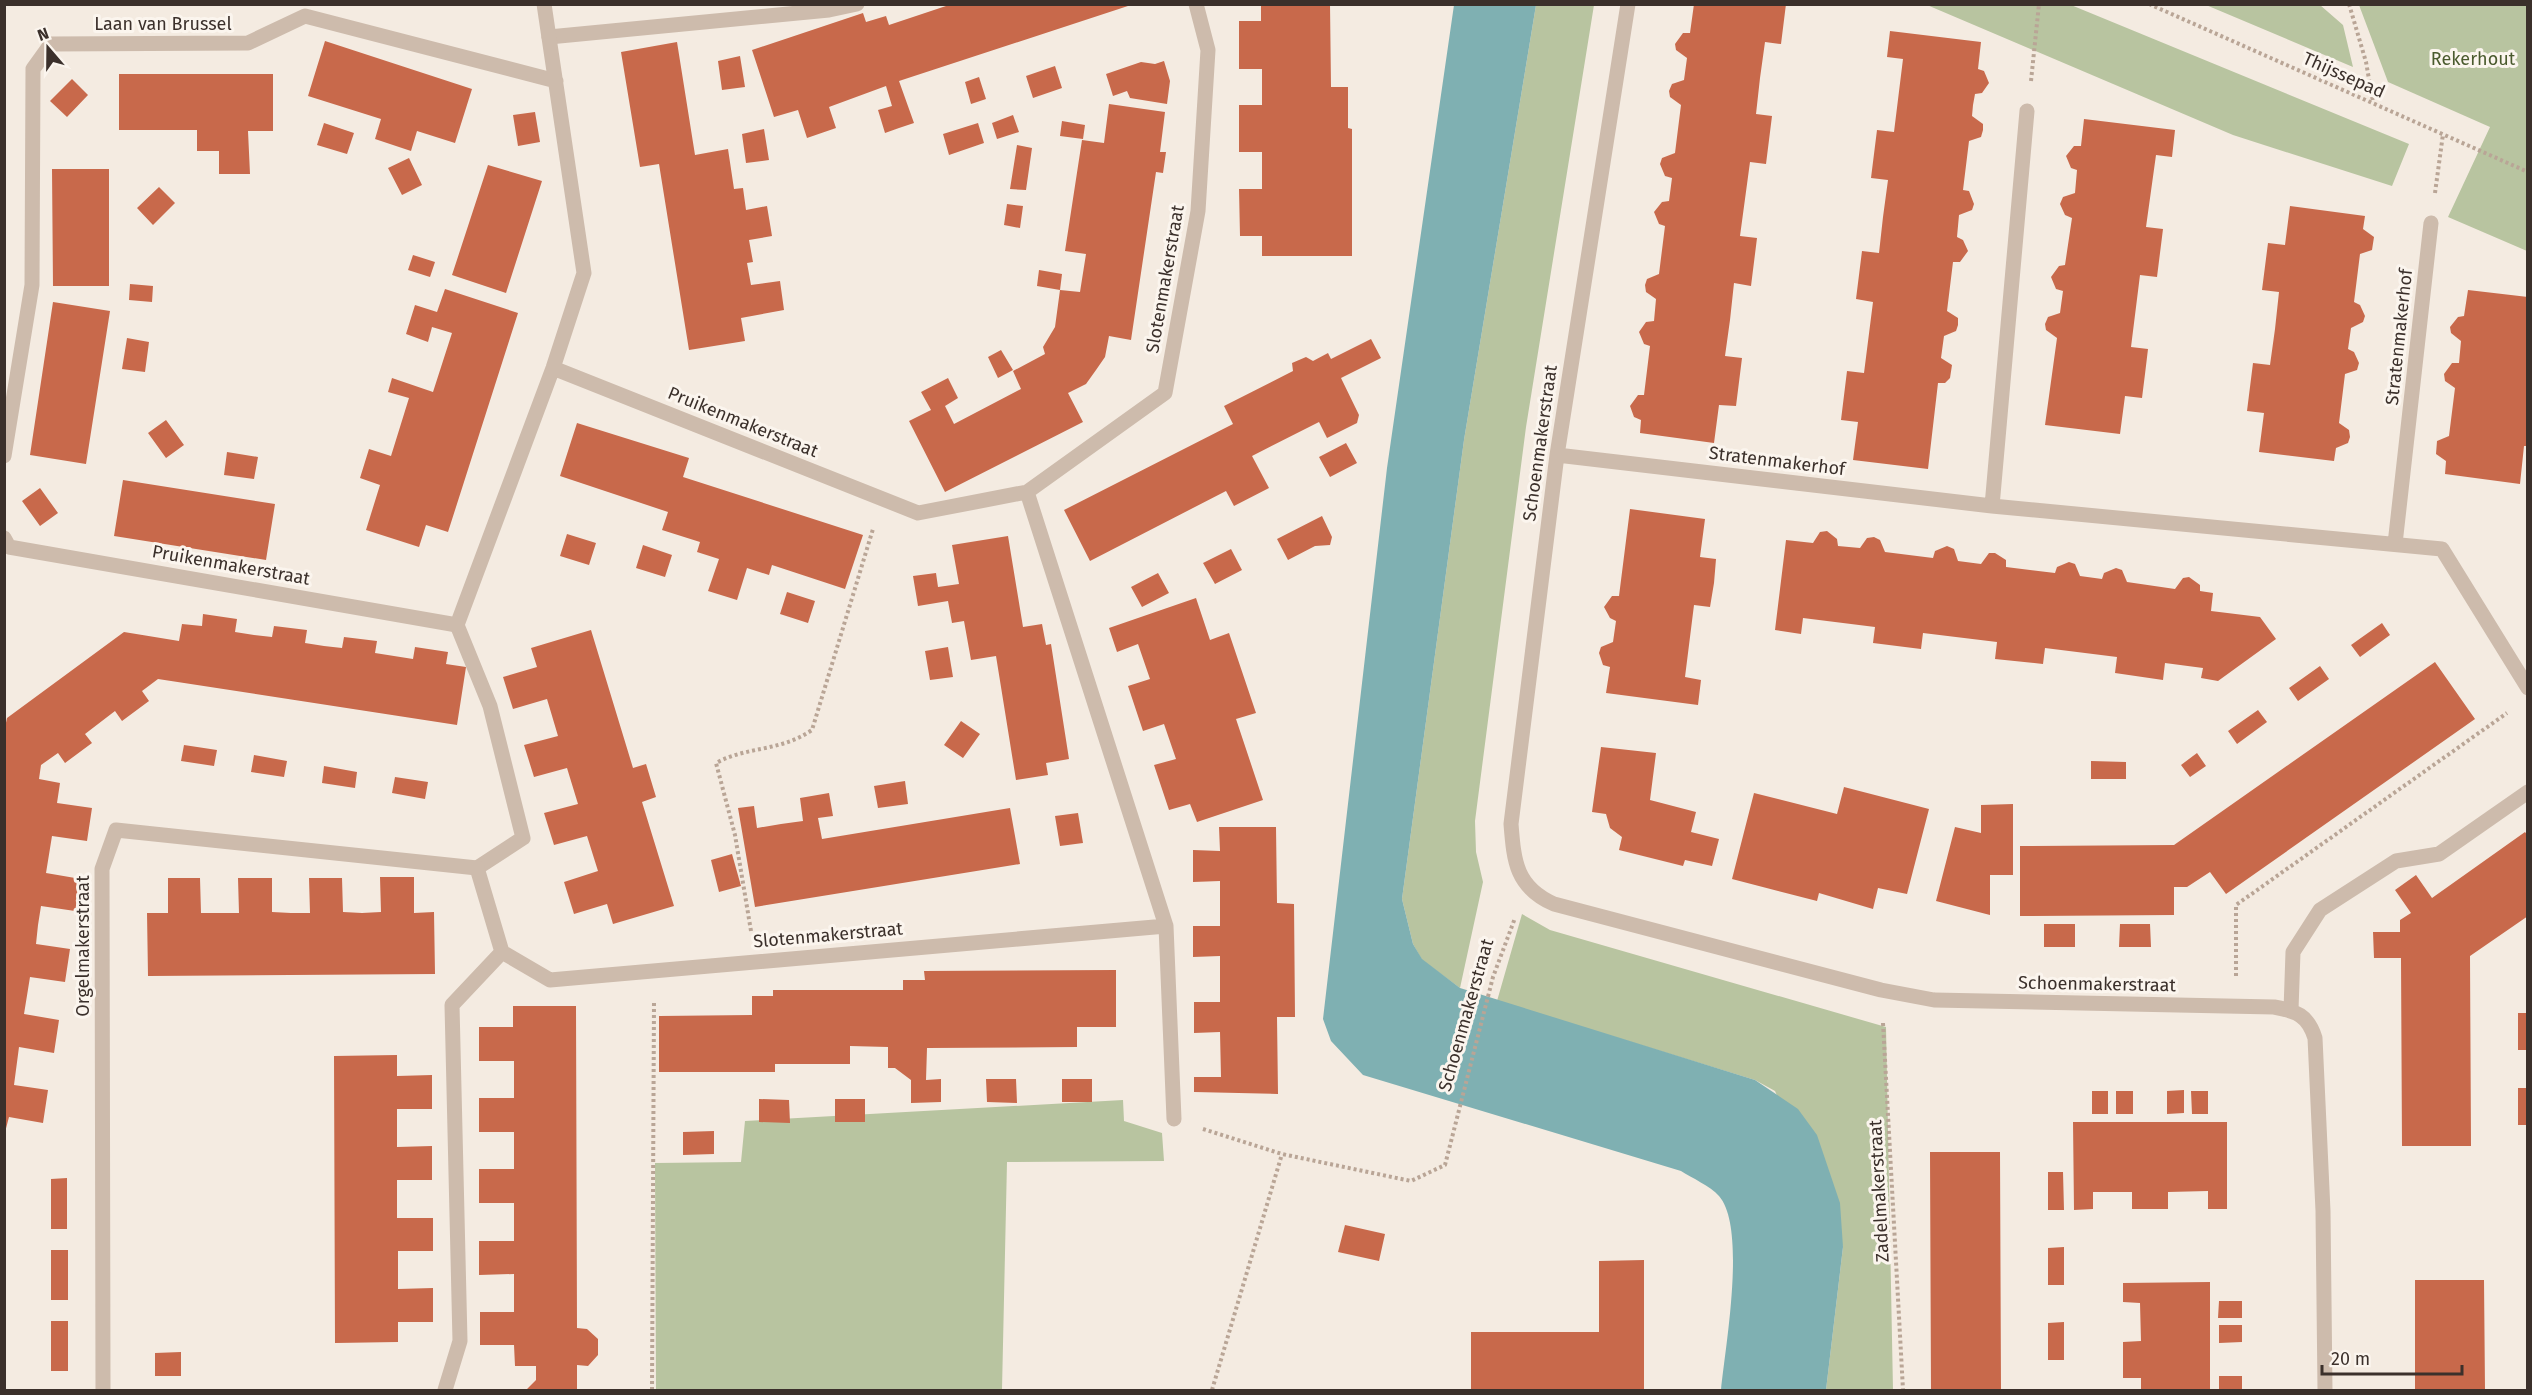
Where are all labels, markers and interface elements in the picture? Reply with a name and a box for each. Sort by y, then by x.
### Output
street label: Laan van Brussel [94,13,232,35]
north arrow [18,18,78,78]
text: N [35,24,51,45]
street label: Thijssepad [2300,47,2388,103]
park label: Rekerhout [2431,48,2516,70]
street label: Slotenmakerstraat [1141,203,1189,355]
street label: Stratenmakerhof [2381,266,2417,406]
street label: Schoenmakerstraat [1518,363,1562,523]
street label: Pruikenmakerstraat [665,382,822,462]
street label: Stratenmakerhof [1708,442,1848,481]
street label: Pruikenmakerstraat [150,540,312,590]
street label: Orgelmakerstraat [72,875,94,1017]
street label: Slotenmakerstraat [752,917,904,952]
street label: Schoenmakerstraat [1434,936,1498,1094]
street label: Schoenmakerstraat [2018,972,2177,996]
street label: Zadelmakerstraat [1864,1119,1894,1263]
scale bar [2322,1338,2462,1376]
text: 20 m [2331,1348,2370,1370]

